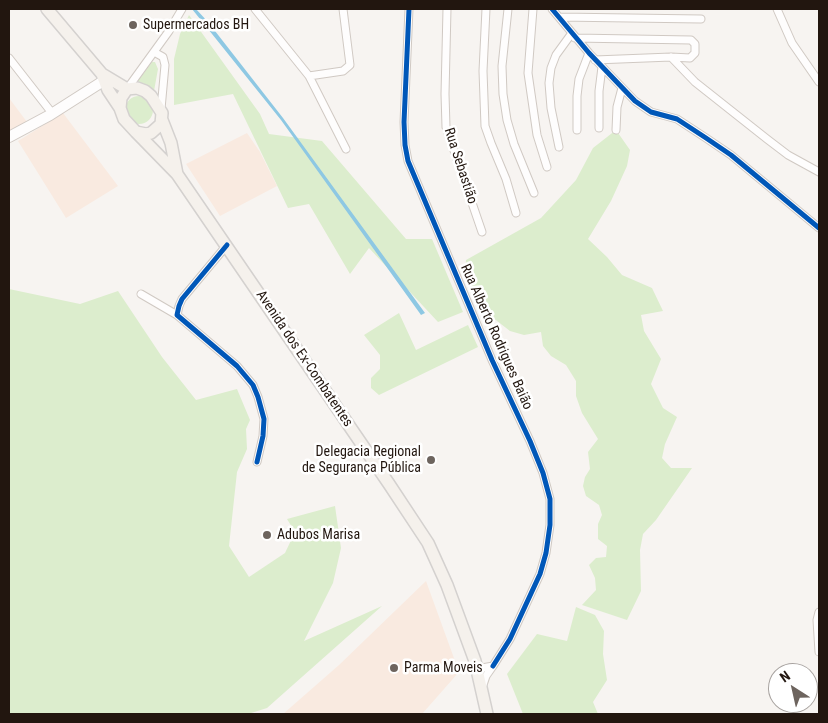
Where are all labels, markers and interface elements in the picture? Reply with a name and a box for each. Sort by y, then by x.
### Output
place label: Supermercados BH [143,17,249,33]
marker: Supermercados BH [127,19,139,31]
street label: Rua Sebastião [440,126,480,206]
street label: Rua Alberto Rodrigues Baião [456,262,536,412]
street label: Avenida dos Ex-Combatentes [252,288,356,430]
place label: Delegacia Regional de Segurança Pública [302,444,421,477]
marker: Delegacia Regional de Segurança Pública [425,454,437,466]
place label: Adubos Marisa [277,527,360,543]
marker: Adubos Marisa [261,529,273,541]
place label: Parma Moveis [404,660,483,676]
marker: Parma Moveis [388,662,400,674]
north arrow [768,663,818,713]
text: N [777,668,793,686]

